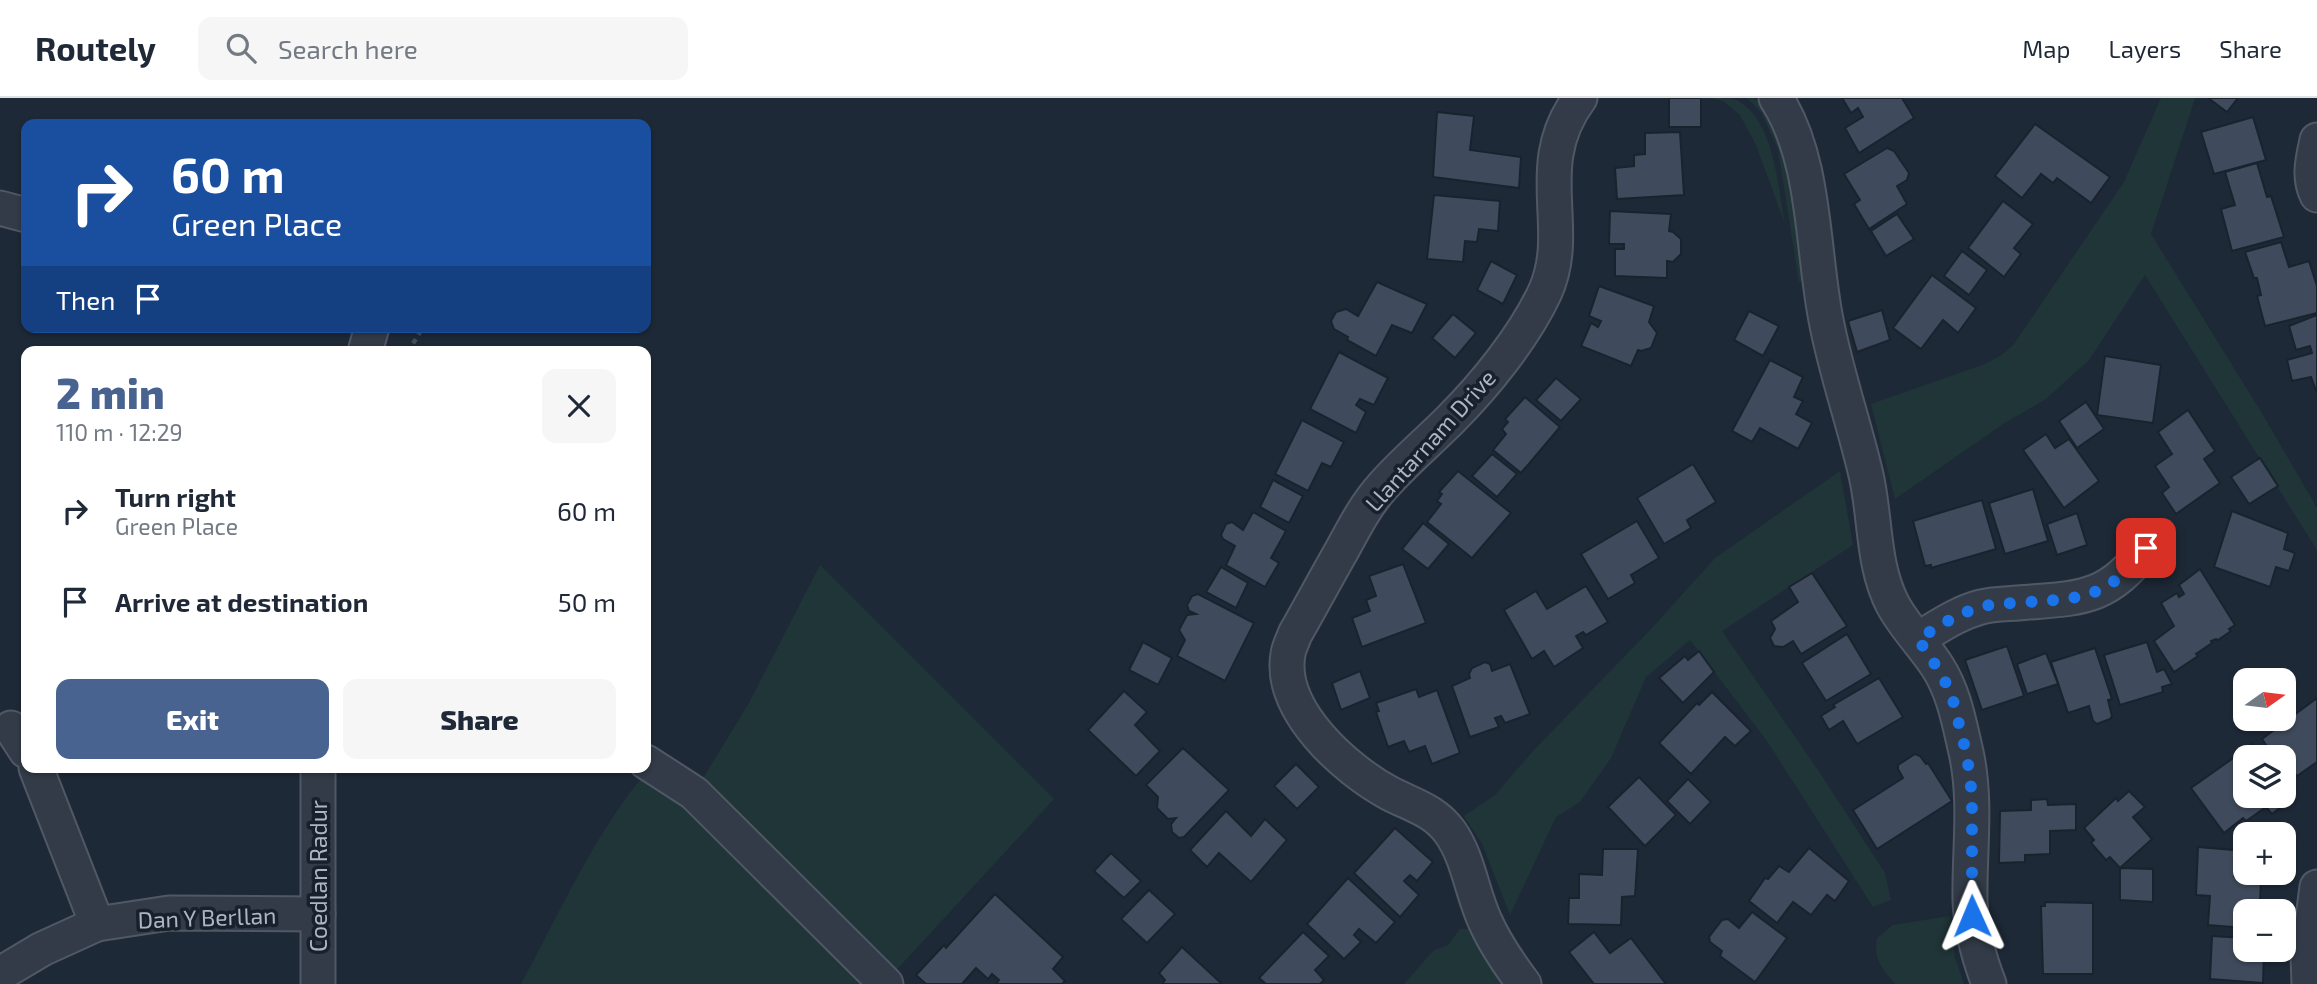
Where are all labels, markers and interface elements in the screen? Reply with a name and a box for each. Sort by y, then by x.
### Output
search box [198,17,688,80]
text: Routely [35,28,156,68]
icon: search [222,29,260,67]
text: Search here [278,33,418,64]
text: Map [2022,34,2070,63]
text: Layers [2108,34,2181,63]
text: Share [2219,34,2282,63]
text: 60 m [171,144,285,203]
icon: right [56,147,147,238]
text: Green Place [171,204,342,242]
icon: arrive [129,280,167,318]
text: Then [56,284,115,315]
street label: Llantarnam Drive [1359,363,1501,517]
text: 2 min [56,367,165,417]
button: close [542,369,616,443]
text: 110 m · 12:29 [56,418,183,446]
text: Turn right [115,481,236,512]
icon: right [56,492,94,530]
text: 60 m [557,495,616,526]
text: Green Place [115,512,238,540]
pin [2116,518,2176,578]
icon: arrive [2127,529,2165,567]
icon: arrive [56,583,94,621]
text: Arrive at destination [115,586,368,617]
text: 50 m [558,586,616,617]
north arrow [2233,668,2296,732]
map controls [2233,668,2296,962]
button: Exit [56,679,329,759]
button: Share [343,679,616,759]
button: layers [2233,745,2296,808]
street label: Coedlan Radur [304,800,332,952]
button: + [2233,822,2296,885]
position arrow [1935,879,2009,953]
button: − [2233,899,2296,962]
street label: Dan Y Berllan [137,901,277,933]

